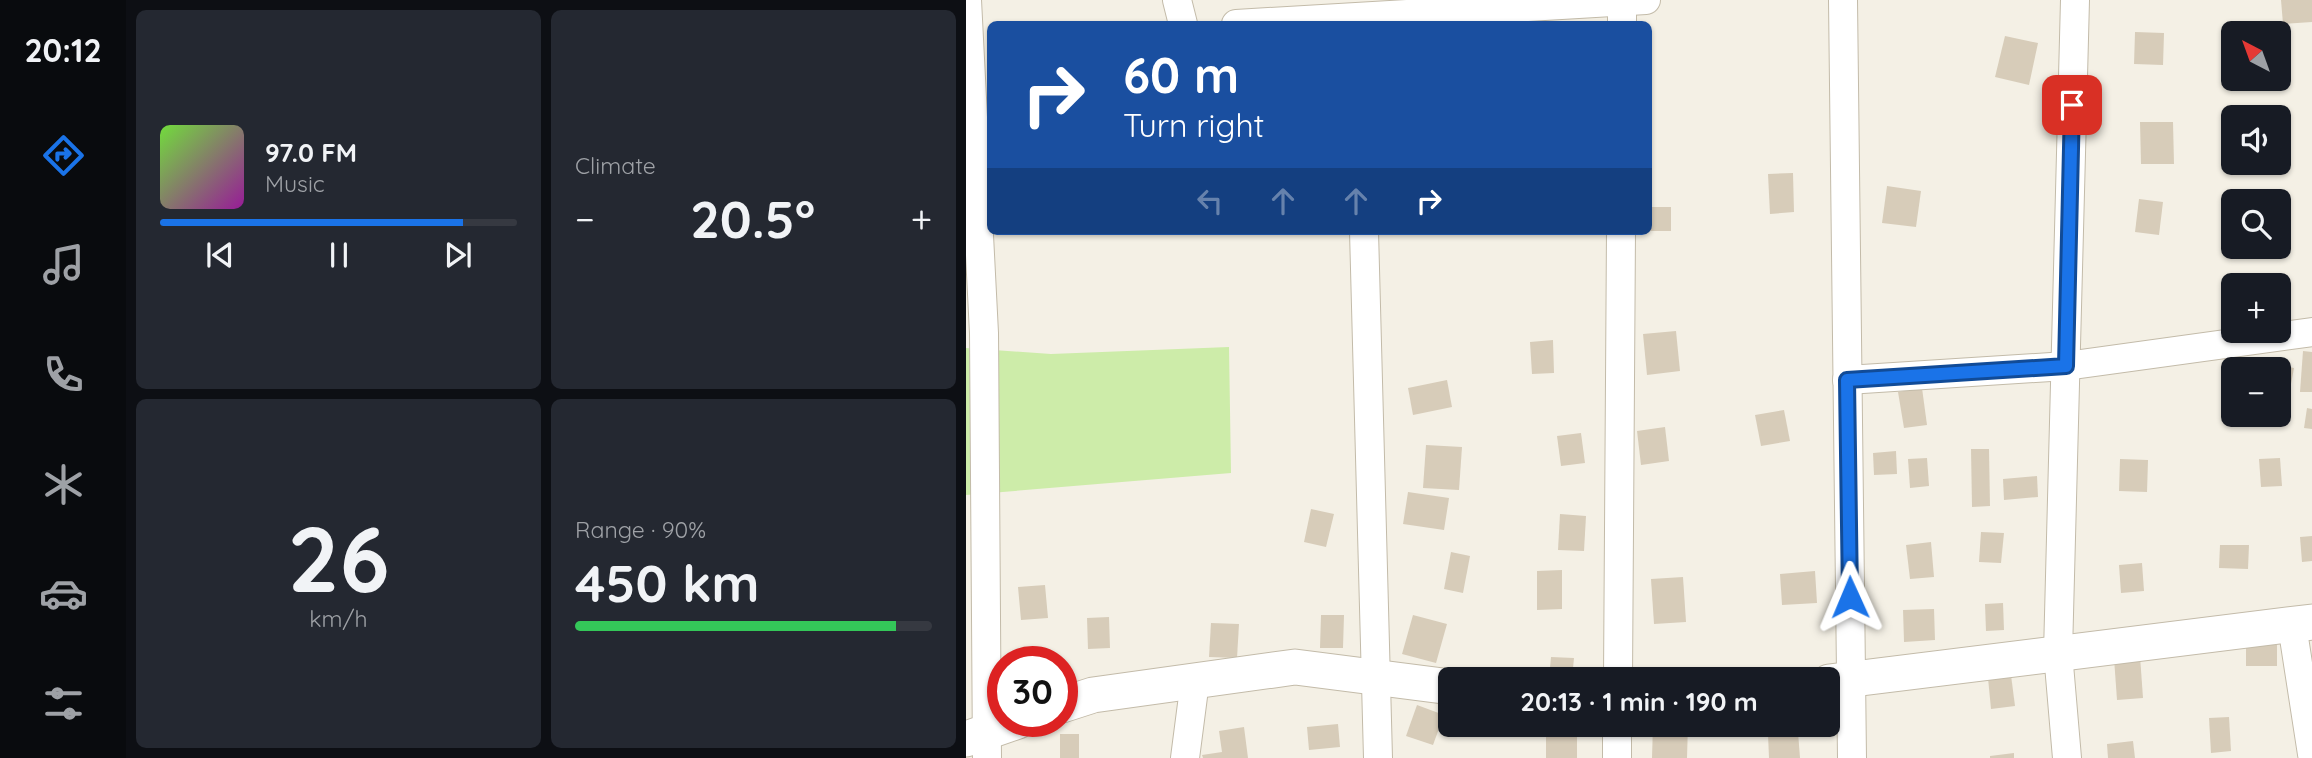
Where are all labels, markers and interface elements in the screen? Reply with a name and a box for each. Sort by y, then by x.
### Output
north arrow [2221,21,2291,91]
map controls [2221,21,2291,427]
text: 20:12 [24,30,102,70]
text: 60 m [1123,44,1239,105]
icon: right [1008,49,1099,140]
pin [2042,75,2102,135]
icon: arrive [2053,86,2091,124]
text: Turn right [1123,105,1264,145]
button: sound [2221,105,2291,175]
icon: directions [39,131,88,180]
text: 97.0 FM [265,136,357,169]
text: Climate [575,151,656,180]
text: Music [265,169,325,198]
icon: left [1191,182,1229,220]
icon: ahead [1264,182,1302,220]
icon: ahead [1337,182,1375,220]
icon: right [1410,182,1448,220]
text: 20.5° [690,186,815,251]
button: search [2221,189,2291,259]
text: − [575,195,595,243]
text: + [911,195,932,243]
icon: previous [201,236,239,274]
icon: pause [320,236,358,274]
icon: next [439,236,477,274]
icon: music [39,240,88,289]
button: + [2221,273,2291,343]
icon: phone [39,350,88,399]
button: − [2221,357,2291,427]
icon: climate [39,460,88,509]
text: 26 [287,501,390,615]
text: Range · 90% [575,515,706,544]
text: 450 km [575,550,760,615]
position arrow [1813,560,1887,634]
icon: car [39,569,88,618]
text: km/h [309,604,368,633]
speed limit sign: 30 [987,646,1078,737]
icon: filters [39,679,88,728]
text: 20:13 · 1 min · 190 m [1520,685,1758,718]

